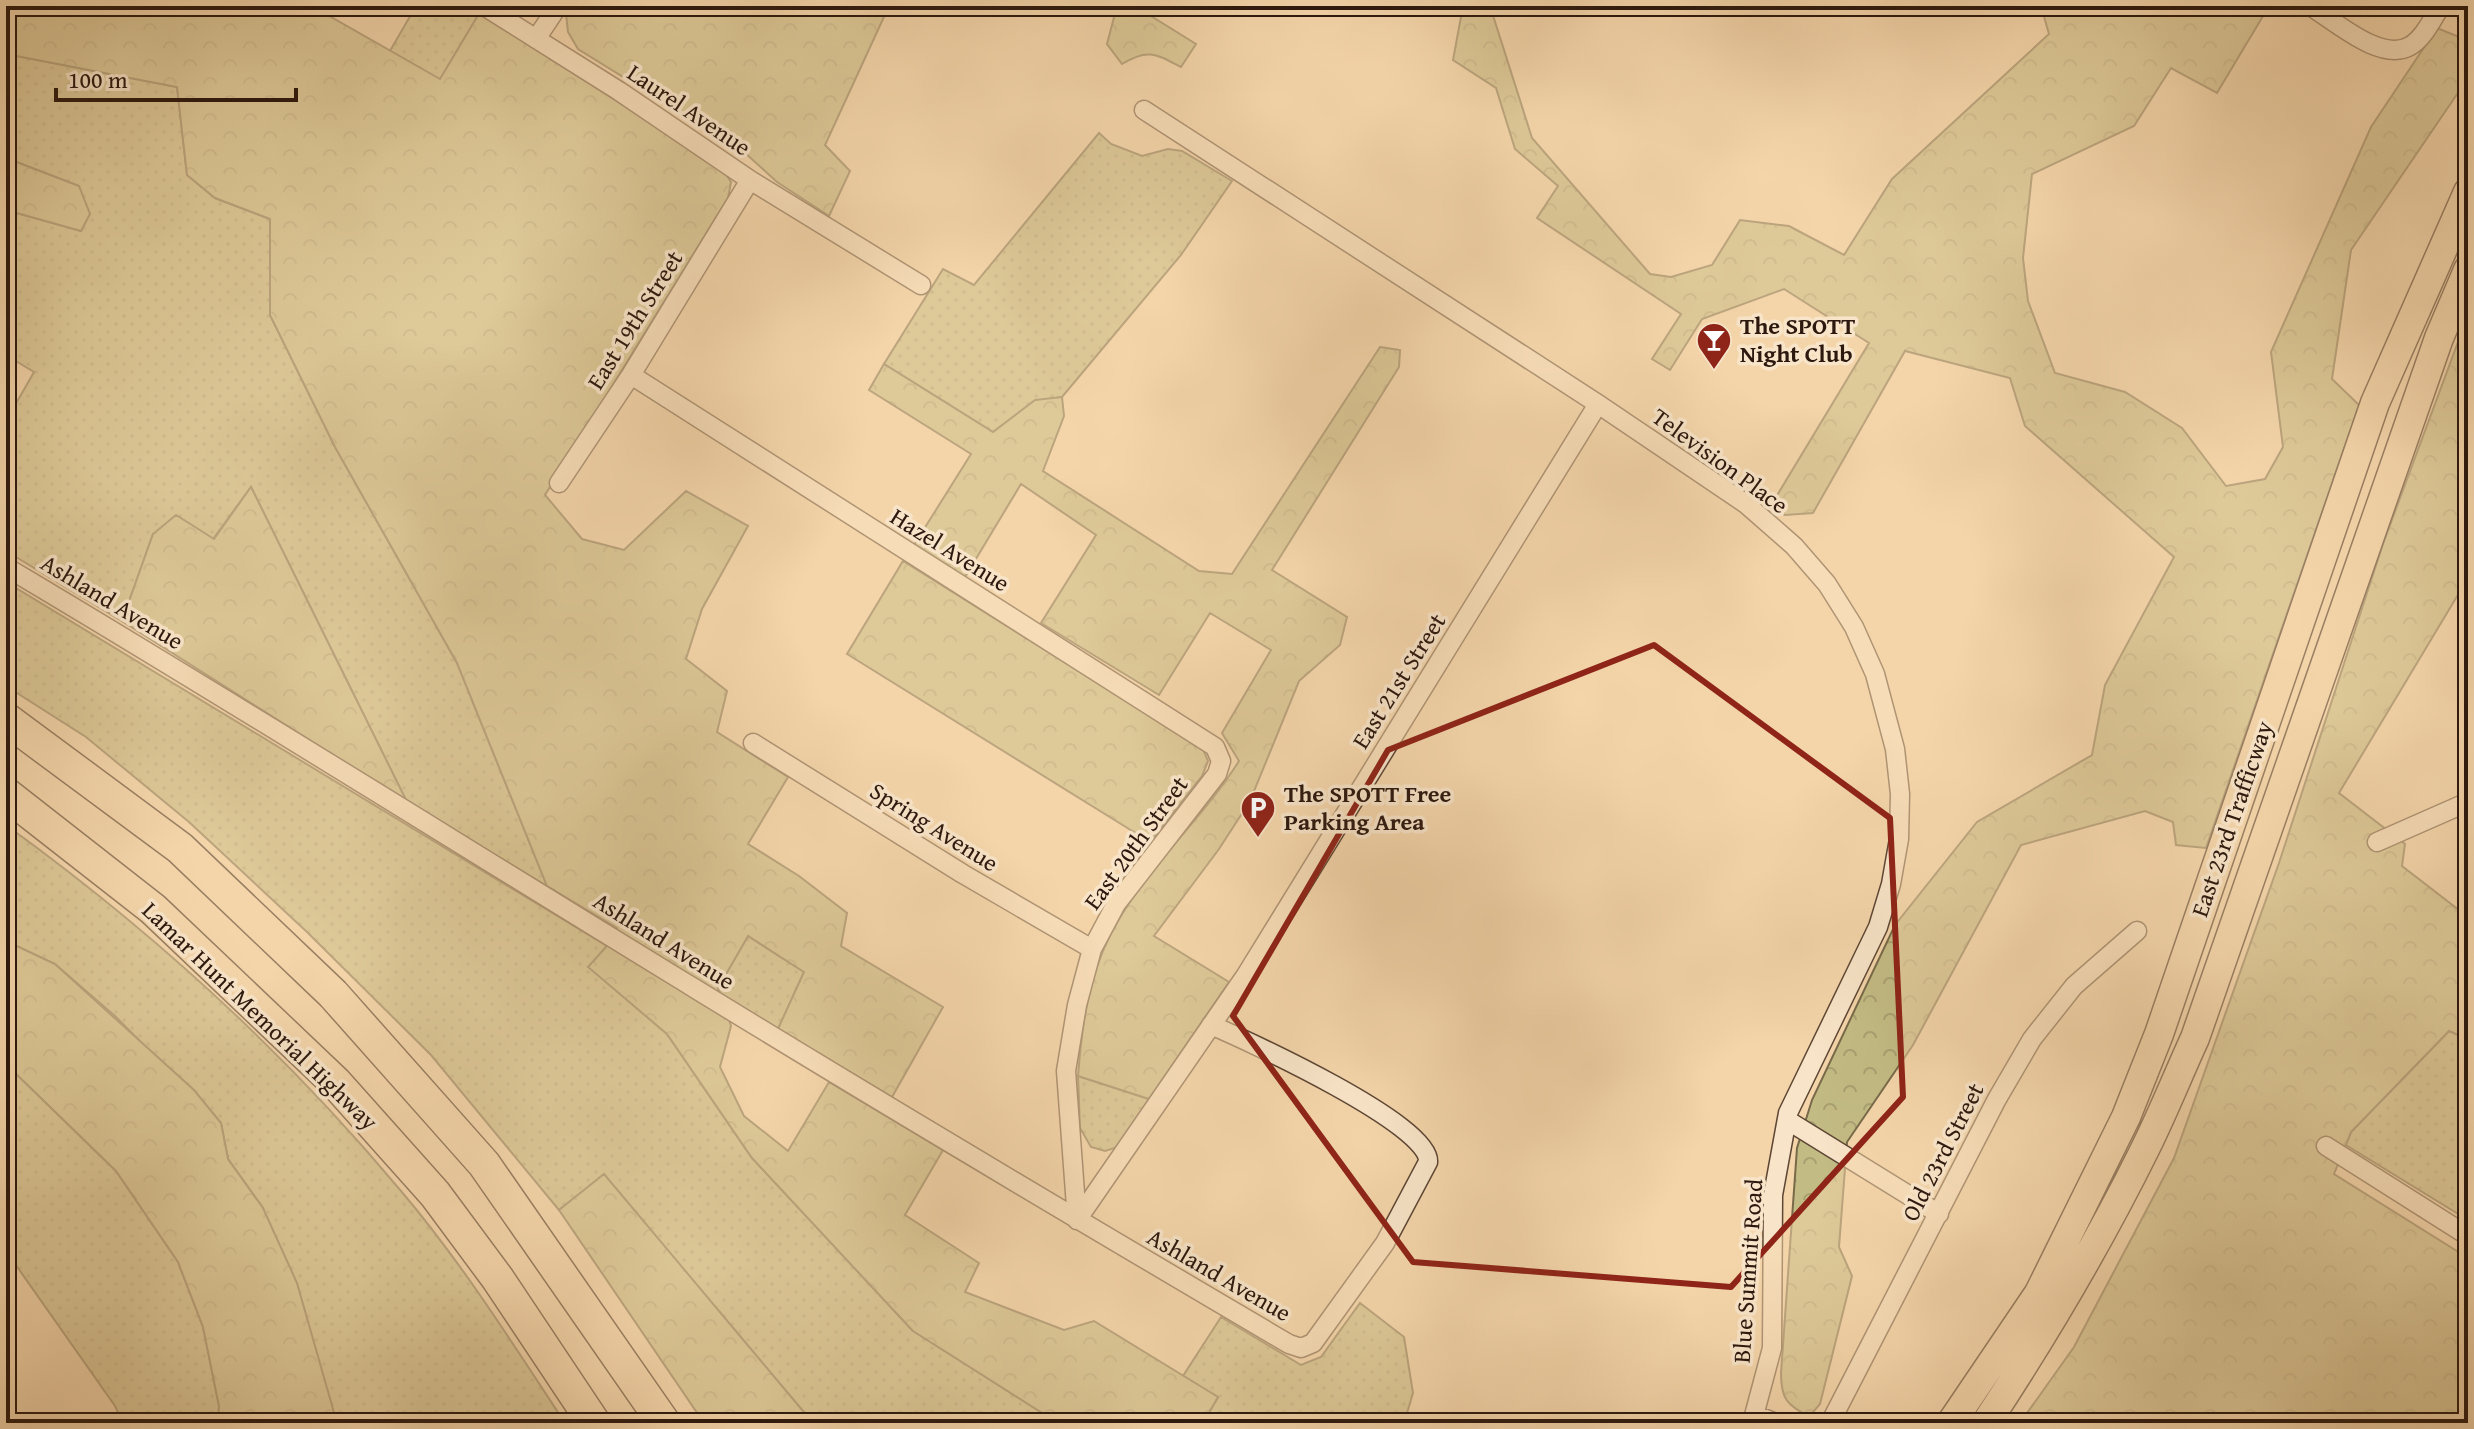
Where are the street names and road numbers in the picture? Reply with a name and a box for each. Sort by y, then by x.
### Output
street label: Laurel Avenue [620,55,758,164]
street label: East 19th Street [578,243,692,396]
street label: Television Place [1645,399,1796,522]
street label: Hazel Avenue [884,499,1017,600]
street label: Ashland Avenue [34,545,190,658]
street label: East 21st Street [1343,606,1454,755]
street label: East 23rd Trafficway [2182,716,2281,921]
street label: East 20th Street [1075,768,1196,917]
street label: Spring Avenue [863,773,1005,880]
street label: Ashland Avenue [587,883,742,998]
street label: Lamar Hunt Memorial Highway [134,893,386,1138]
street label: Old 23rd Street [1893,1076,1993,1227]
street label: Blue Summit Road [1724,1178,1771,1364]
street label: Ashland Avenue [1141,1219,1298,1330]

